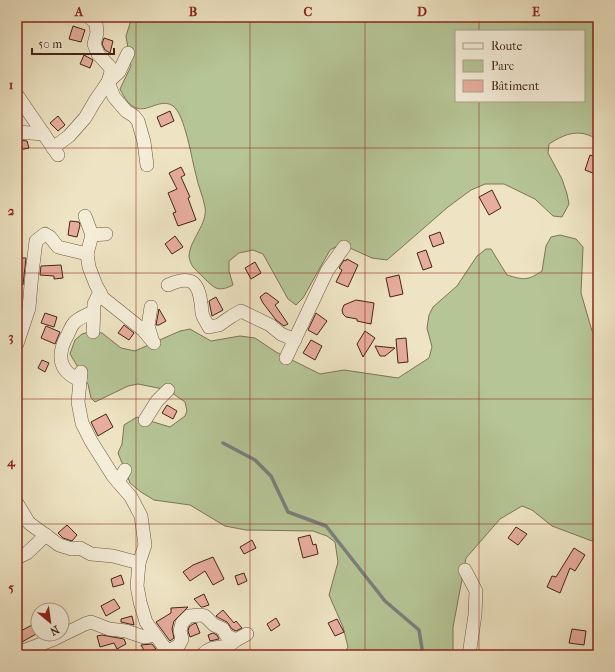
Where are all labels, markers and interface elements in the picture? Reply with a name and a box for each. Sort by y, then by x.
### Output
text: A [74,4,84,19]
text: B [189,4,198,19]
text: C [304,4,313,19]
text: D [417,4,427,19]
text: E [532,4,540,19]
scale bar [32,30,114,56]
legend [455,30,585,102]
text: 50 m [38,37,62,51]
text: Route [491,39,523,53]
text: Parc [491,59,514,73]
text: 1 [9,77,14,92]
text: Bâtiment [491,79,540,93]
text: 2 [8,203,15,218]
text: 3 [8,329,14,345]
text: 4 [6,454,16,470]
text: 5 [8,580,14,595]
north arrow [30,602,70,642]
text: N [47,623,61,638]

